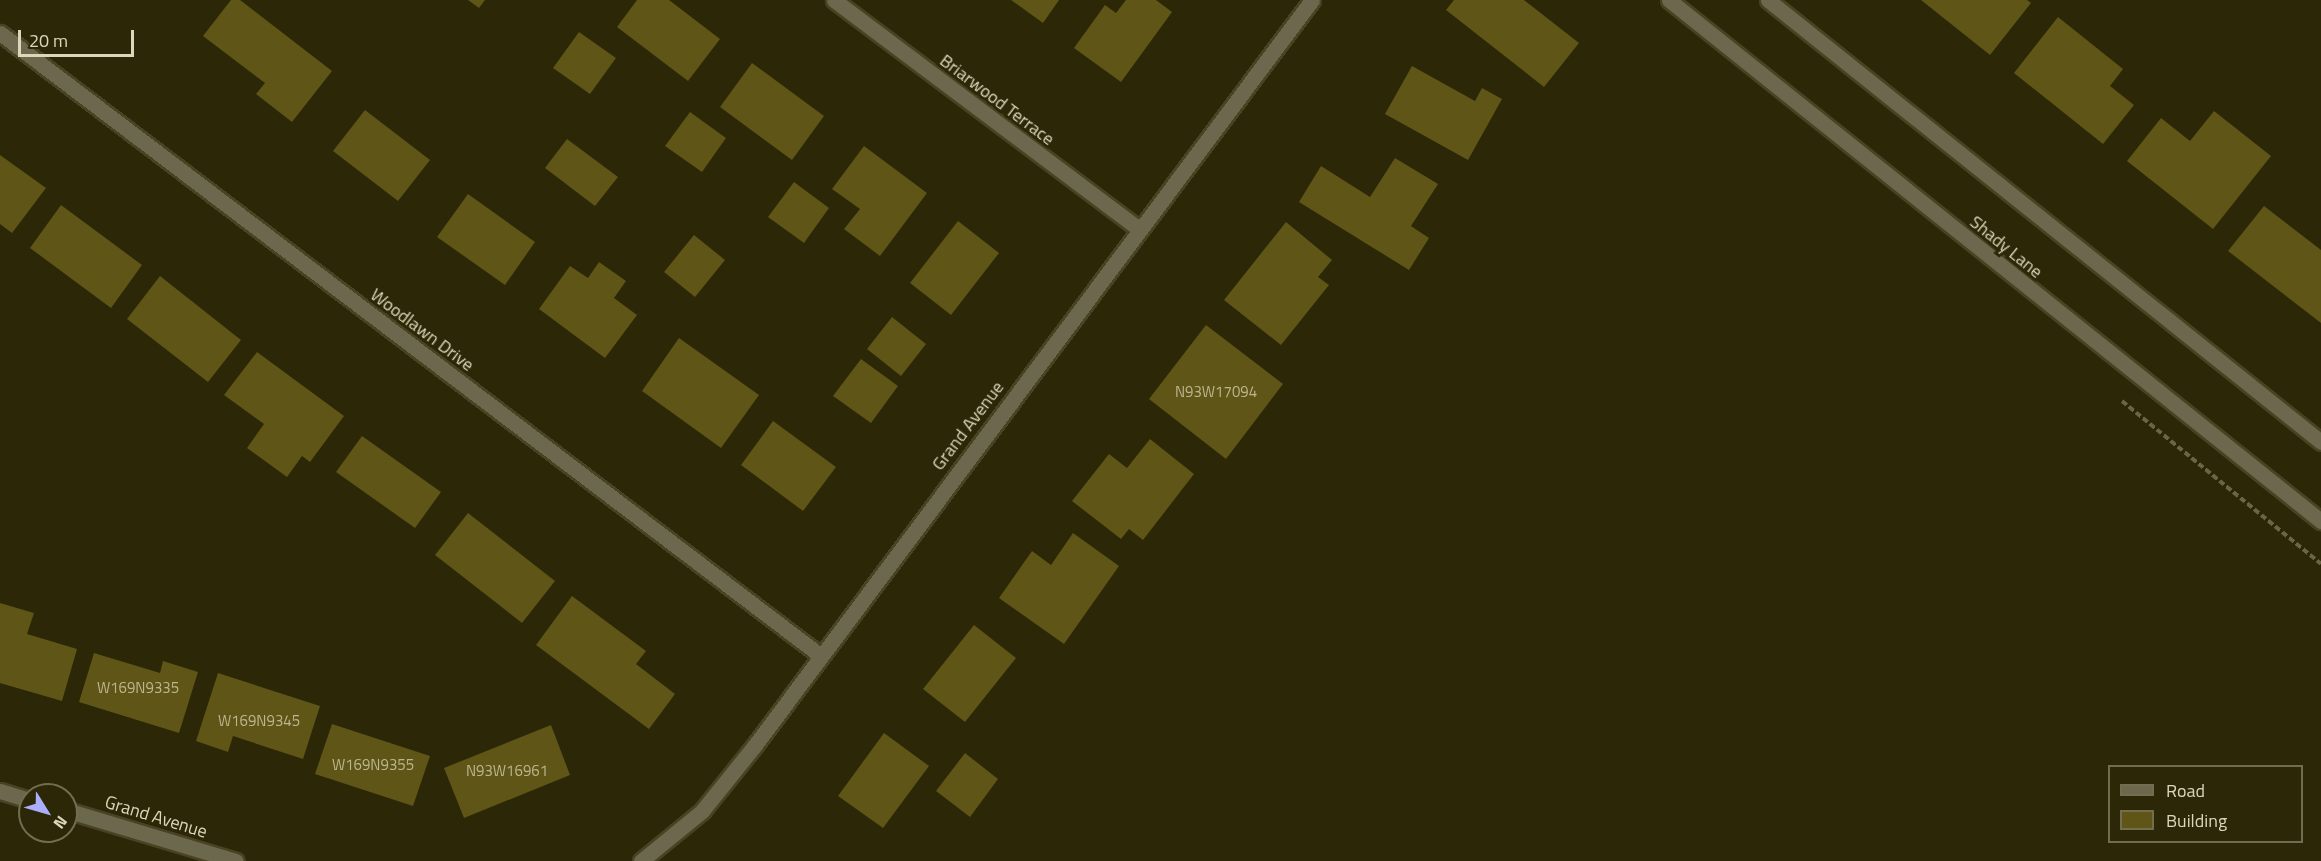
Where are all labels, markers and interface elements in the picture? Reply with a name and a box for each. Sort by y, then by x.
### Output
scale bar [21,18,136,56]
text: 20 m [29,27,68,54]
street label: Briarwood Terrace [935,50,1059,150]
street label: Shady Lane [1965,211,2047,283]
street label: Woodlawn Drive [366,284,478,376]
street label: Grand Avenue [928,377,1008,475]
house number: N93W17094 [1175,383,1257,401]
house number: W169N9335 [97,679,179,697]
house number: W169N9345 [218,712,300,730]
house number: W169N9355 [332,756,414,774]
house number: N93W16961 [466,762,548,780]
legend [2108,765,2303,843]
text: Road [2166,777,2205,804]
north arrow [18,783,78,843]
street label: Grand Avenue [102,791,210,843]
text: Building [2166,807,2227,834]
text: N [48,811,74,834]

